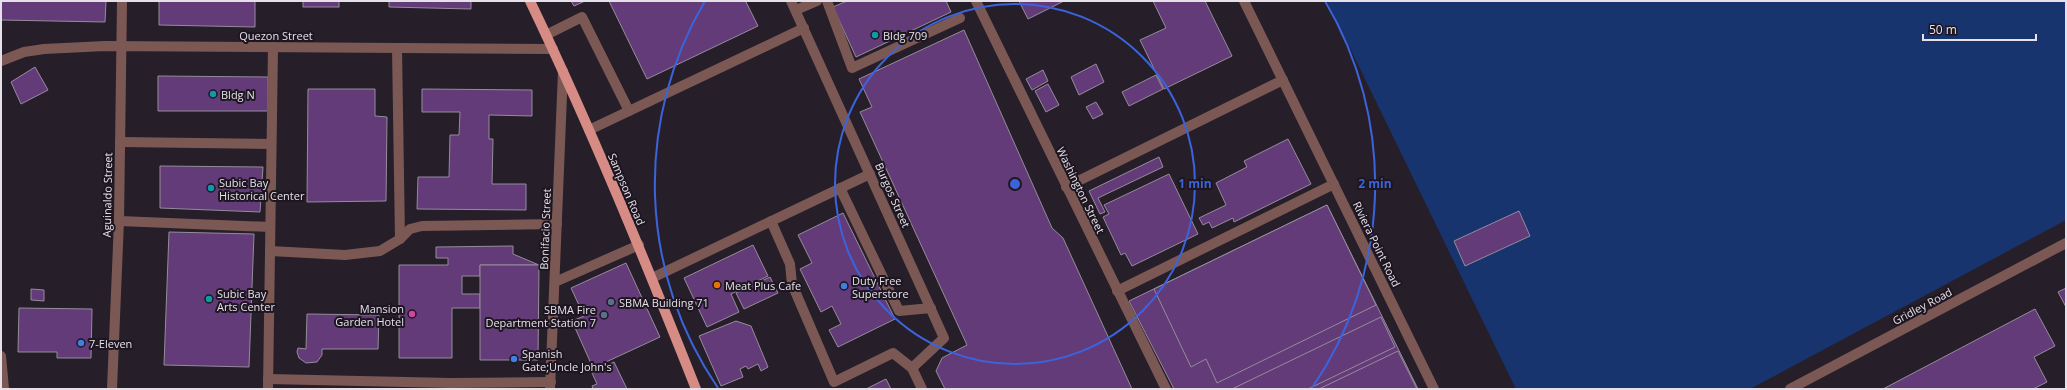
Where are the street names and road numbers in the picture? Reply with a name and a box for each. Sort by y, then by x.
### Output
street label: Quezon Street [239,28,313,43]
street label: Washington Street [1054,144,1109,236]
street label: Sampson Road [605,151,649,227]
street label: Aguinaldo Street [99,152,115,238]
street label: Burgos Street [872,160,914,230]
street label: Bonifacio Street [536,188,554,270]
street label: Riviera Point Road [1350,199,1404,289]
street label: Gridley Road [1890,284,1954,328]

